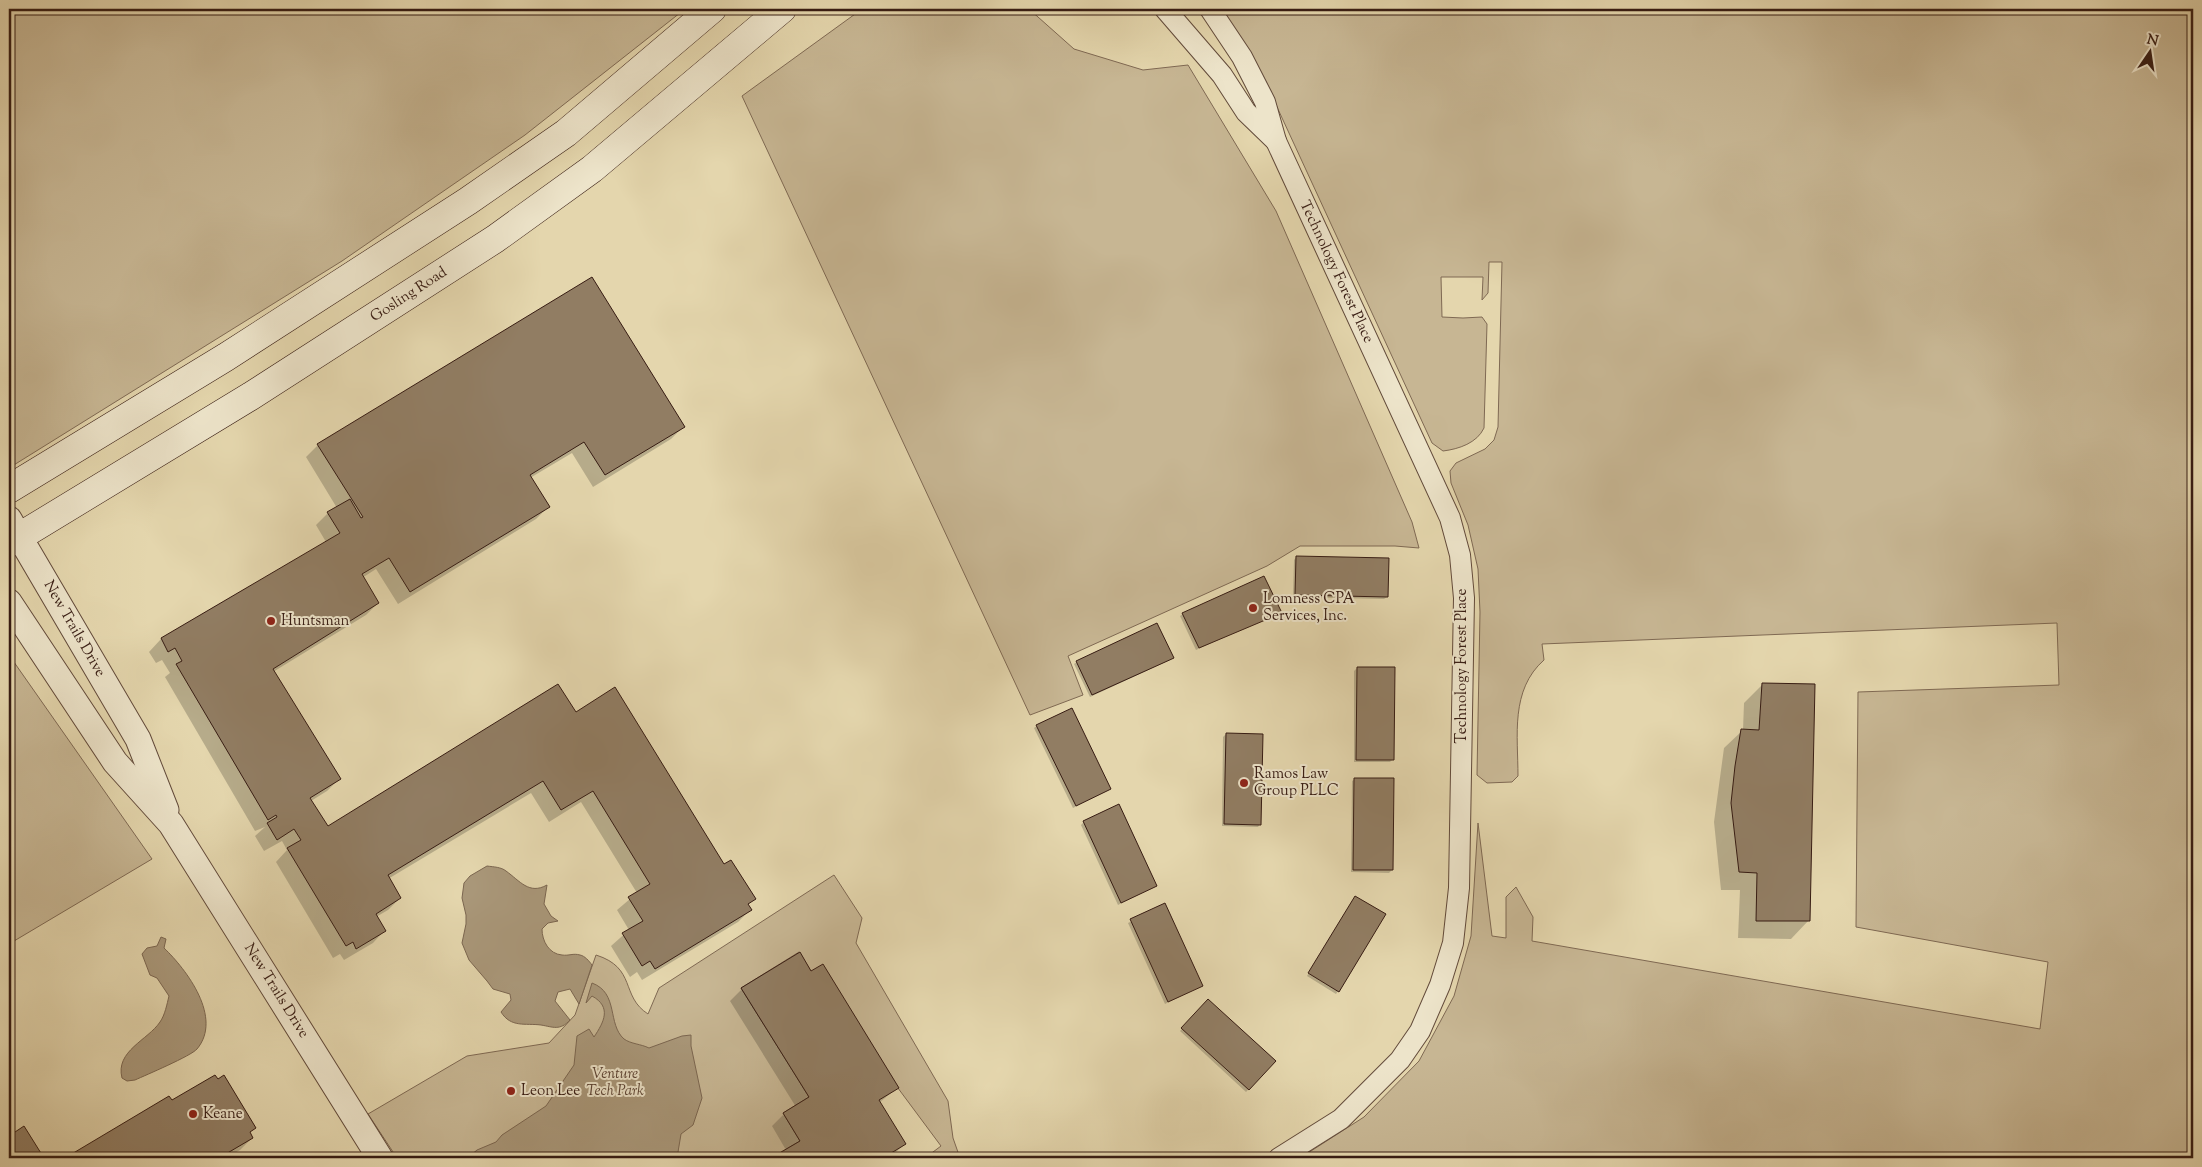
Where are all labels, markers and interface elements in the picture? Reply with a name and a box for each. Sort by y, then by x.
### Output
north arrow [2124,28,2174,78]
text: N [2145,30,2160,52]
street label: Technology Forest Place [1294,197,1378,347]
street label: Gosling Road [366,262,452,328]
street label: New Trails Drive [38,577,110,681]
street label: Technology Forest Place [1452,588,1473,744]
place label: Lomness CPA Services, Inc. [1263,589,1355,627]
marker: Lomness CPA Services, Inc. [1247,602,1259,614]
place label: Huntsman [281,611,350,632]
marker: Huntsman [265,615,277,627]
place label: Ramos Law Group PLLC [1254,764,1339,802]
marker: Ramos Law Group PLLC [1238,777,1250,789]
street label: New Trails Drive [238,939,314,1043]
park label: Venture Tech Park [586,1064,644,1102]
place label: Leon Lee [521,1081,580,1102]
marker: Leon Lee [505,1085,517,1097]
place label: Keane [203,1104,243,1125]
marker: Keane [187,1108,199,1120]

